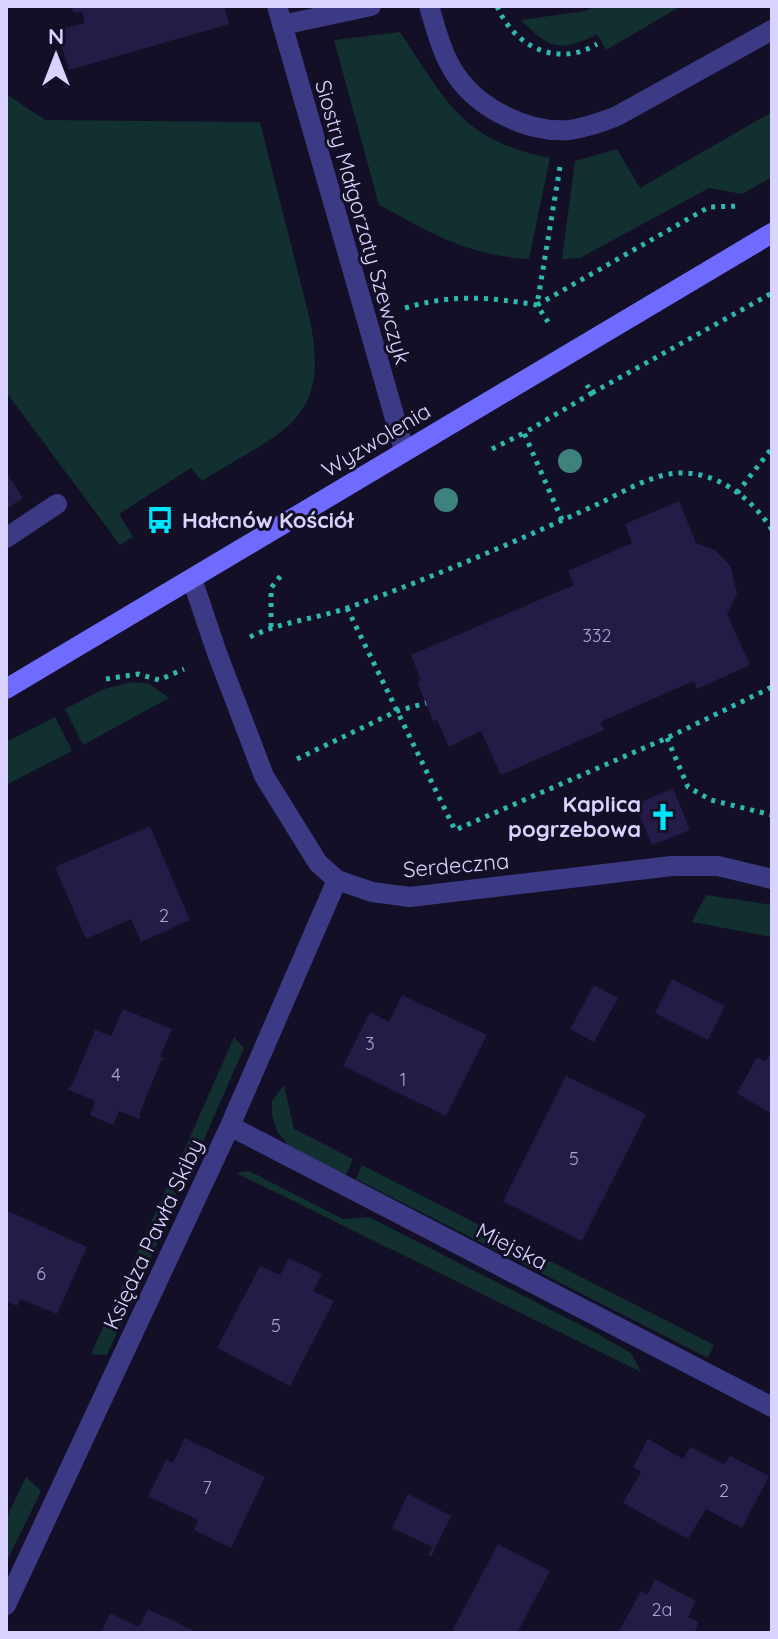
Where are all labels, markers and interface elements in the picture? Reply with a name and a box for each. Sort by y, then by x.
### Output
north arrow [16,16,96,96]
text: N [48,22,64,50]
street label: Siostry Małgorzaty Szewczyk [309,77,417,367]
street label: Wyzwolenia [316,397,436,483]
bus stop icon: Hałcnów Kościół [145,505,175,535]
place label: Hałcnów Kościół [182,506,355,534]
house number: 332 [583,624,611,647]
place label: Kaplica pogrzebowa [508,790,641,843]
church icon: Kaplica pogrzebowa [648,802,678,832]
street label: Serdeczna [402,846,510,884]
house number: 2 [159,904,169,927]
house number: 3 [365,1032,375,1055]
house number: 4 [111,1063,121,1086]
house number: 1 [400,1068,406,1091]
street label: Księdza Pawła Skiby [97,1134,209,1334]
house number: 5 [569,1147,579,1170]
street label: Miejska [472,1216,552,1276]
house number: 6 [36,1262,46,1285]
house number: 5 [271,1314,281,1337]
house number: 7 [202,1476,212,1499]
house number: 2 [719,1479,729,1502]
house number: 2a [652,1598,672,1621]

